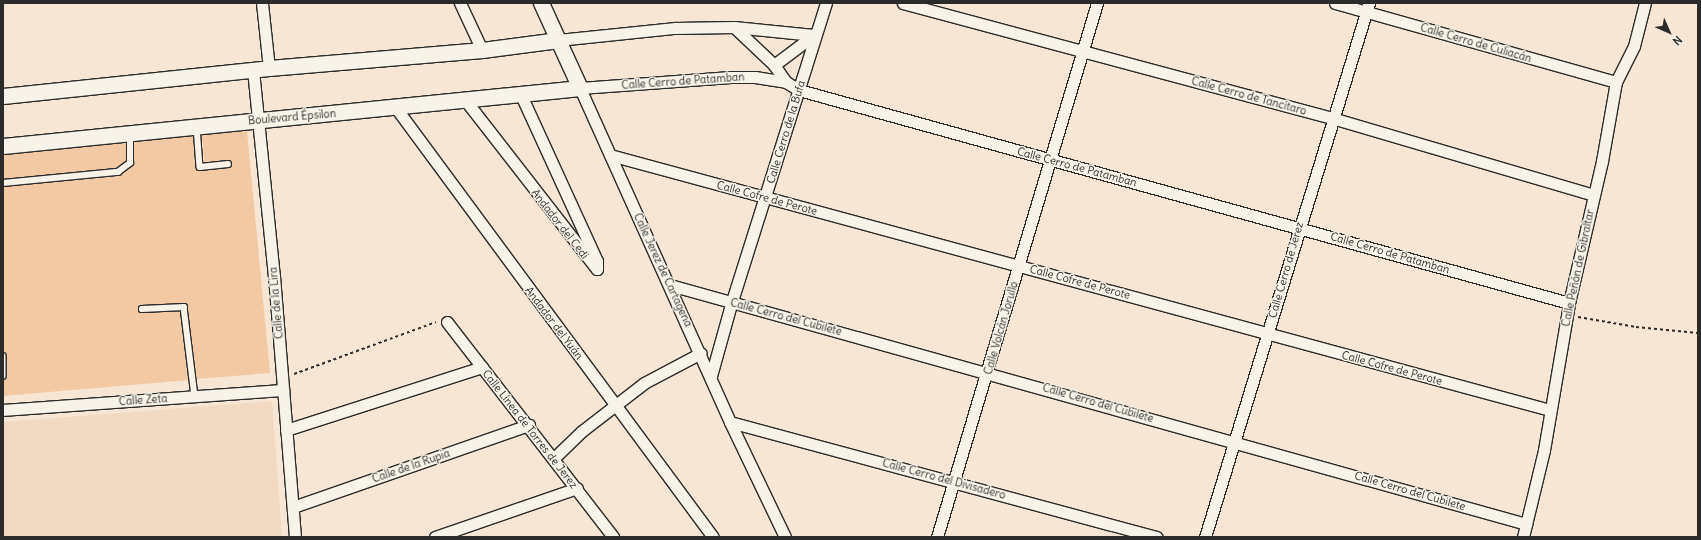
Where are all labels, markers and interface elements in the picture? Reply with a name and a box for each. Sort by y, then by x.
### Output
north arrow [1649,12,1689,52]
street label: Calle Cerro de Culiacán [1419,21,1533,65]
text: N [1670,33,1685,48]
street label: Calle Cerro de Patamban [621,70,745,92]
street label: Calle Cerro de Tancítaro [1190,74,1308,118]
street label: Calle Cerro de la Bufa [764,79,808,185]
street label: Boulevard Épsilon [247,107,337,127]
street label: Calle Cerro de Patamban [1016,145,1138,189]
street label: Calle Cofre de Perote [715,178,819,218]
street label: Andador del Cedi [529,186,591,262]
street label: Calle Peñón de Gibraltar [1559,208,1597,328]
street label: Calle Jerez de Cartagena [631,211,695,329]
street label: Calle Cerro de Jerez [1266,220,1306,320]
street label: Calle Cerro de Patamban [1329,230,1451,276]
street label: Calle Cofre de Perote [1028,262,1132,302]
street label: Calle de la Lira [266,266,286,340]
street label: Calle Volcán Jorullo [981,280,1021,376]
street label: Andador del Yuán [522,284,586,362]
street label: Calle Cerro del Cubilete [729,296,843,338]
street label: Calle Cofre de Perote [1340,348,1444,388]
street label: Calle Línea de Torres de Jerez [480,367,580,491]
street label: Calle Cerro del Cubilete [1041,381,1155,425]
street label: Calle Zeta [118,392,168,408]
street label: Calle de la Rupia [370,446,452,486]
street label: Calle Cerro del Divisadero [881,456,1007,502]
street label: Calle Cerro del Cubilete [1353,469,1467,513]

